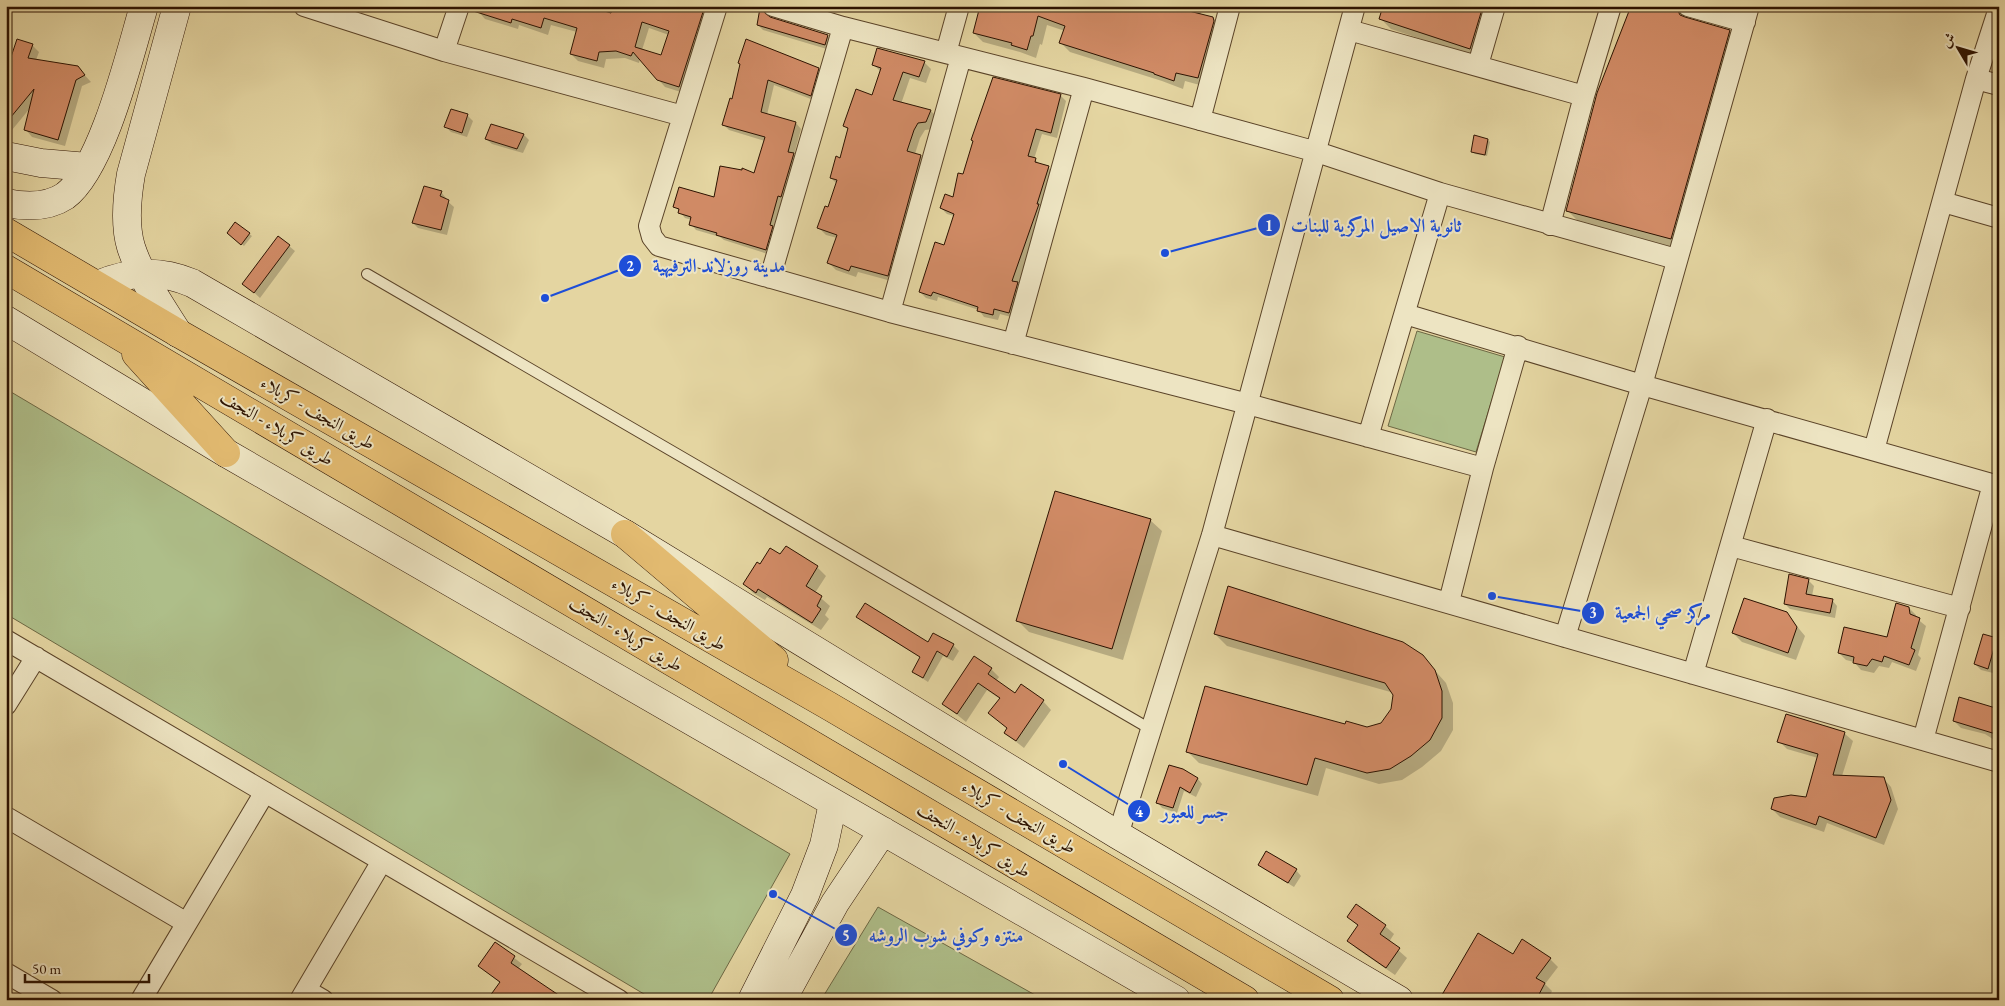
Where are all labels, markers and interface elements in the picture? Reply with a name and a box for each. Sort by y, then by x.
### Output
north arrow [1932,22,1982,72]
text: ش [1936,29,1959,51]
callout: ثانوية الاصيل المركزية للبنات [1256,208,1472,242]
text: ثانوية الاصيل المركزية للبنات [1291,213,1462,239]
text: 1 [1265,216,1273,235]
callout: مدينة روزلاند الترفيهية [618,249,795,283]
text: مدينة روزلاند الترفيهية [653,253,785,278]
text: 2 [626,256,634,275]
street label: طريق النجف - کربلاء [256,370,380,456]
street label: طريق کربلاء - النجف [216,385,338,471]
street label: طريق النجف - کربلاء [607,571,731,657]
street label: طريق کربلاء - النجف [565,591,687,677]
callout: مركز صحي الجمعية [1580,596,1721,630]
text: مركز صحي الجمعية [1615,600,1711,630]
text: 3 [1589,603,1597,622]
street label: طريق النجف - کربلاء [957,774,1081,860]
callout: جسر للعبور [1126,794,1239,828]
street label: طريق کربلاء - النجف [913,797,1035,883]
text: جسر للعبور [1159,799,1229,824]
text: 4 [1135,802,1144,821]
callout: منتزه وكوفي شوب الروشه [833,918,1033,952]
text: منتزه وكوفي شوب الروشه [869,923,1023,951]
text: 5 [842,926,850,945]
scale bar [25,951,149,983]
text: 50 m [32,959,61,978]

